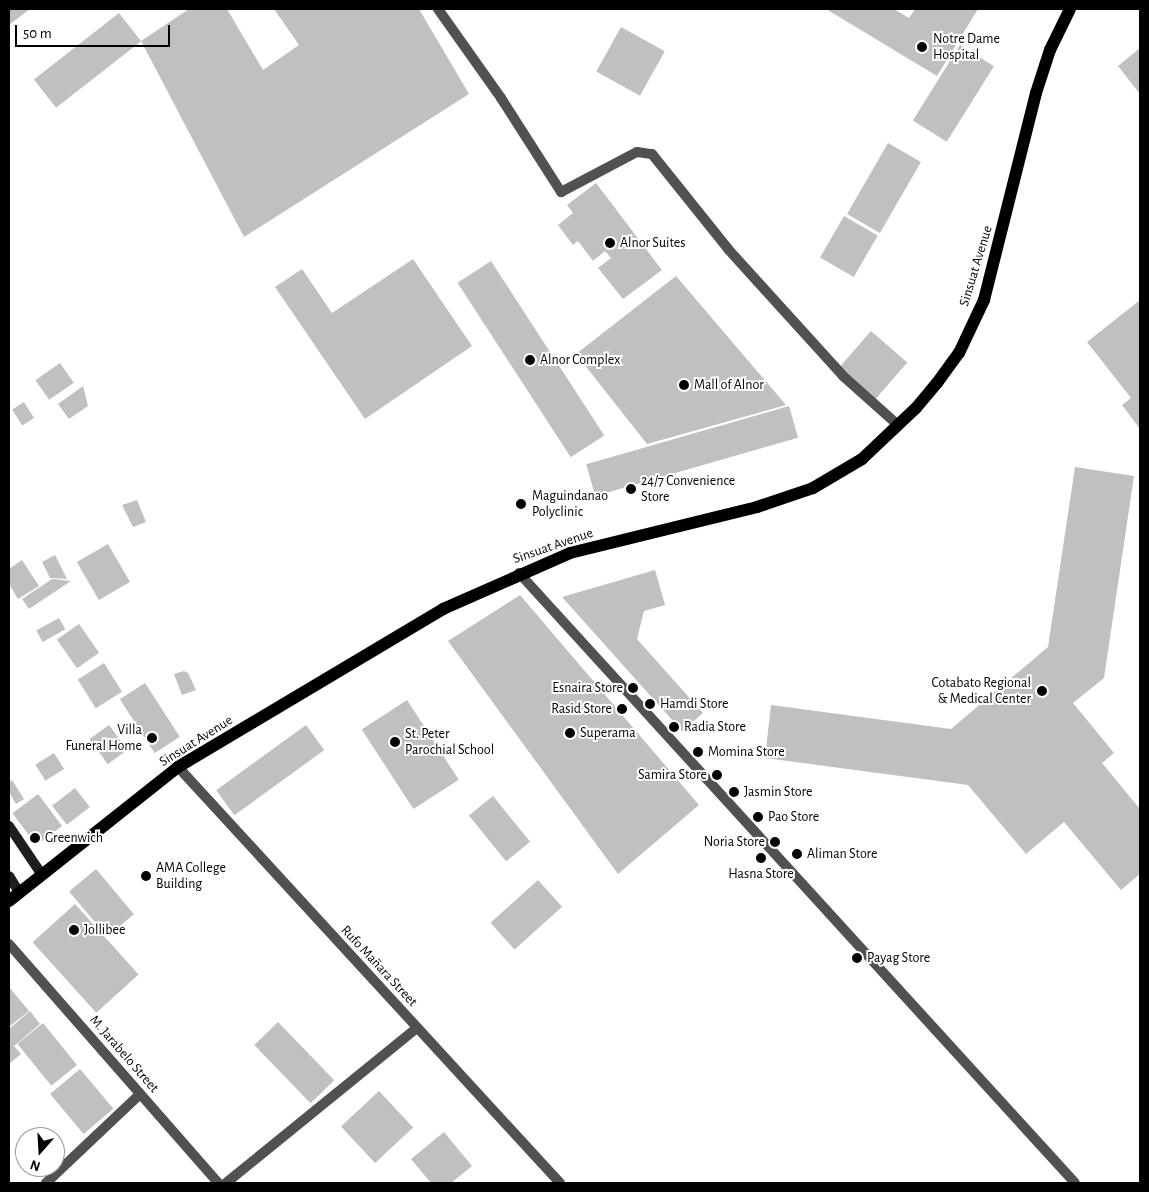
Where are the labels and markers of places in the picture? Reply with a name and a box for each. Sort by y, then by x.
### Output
place label: Notre Dame Hospital [933,31,1000,64]
marker: Notre Dame Hospital [915,40,929,54]
place label: Alnor Suites [620,235,685,251]
marker: Alnor Suites [604,237,616,249]
place label: Alnor Complex [540,352,620,368]
marker: Alnor Complex [524,354,536,366]
place label: Mall of Alnor [694,377,764,393]
marker: Mall of Alnor [678,379,690,391]
place label: 24/7 Convenience Store [641,473,735,506]
marker: 24/7 Convenience Store [625,483,637,495]
place label: Maguindanao Polyclinic [532,488,608,520]
marker: Maguindanao Polyclinic [514,497,528,511]
place label: Cotabato Regional & Medical Center [931,675,1031,708]
place label: Esnaira Store [552,680,623,696]
marker: Esnaira Store [627,682,639,694]
marker: Cotabato Regional & Medical Center [1035,684,1049,698]
place label: Hamdi Store [660,696,728,712]
marker: Hamdi Store [644,698,656,710]
place label: Rasid Store [551,701,612,717]
marker: Rasid Store [616,703,628,715]
place label: Radia Store [684,719,746,735]
marker: Radia Store [668,721,680,733]
place label: Villa Funeral Home [66,722,142,754]
place label: Superama [580,725,636,741]
place label: St. Peter Parochial School [405,726,494,759]
marker: Superama [564,727,576,739]
marker: Villa Funeral Home [146,732,158,744]
marker: St. Peter Parochial School [389,736,401,748]
place label: Momina Store [708,744,785,760]
marker: Momina Store [692,746,704,758]
place label: Samira Store [638,767,707,783]
marker: Samira Store [711,769,723,781]
place label: Jasmin Store [744,784,812,800]
marker: Jasmin Store [728,786,740,798]
place label: Pao Store [768,809,819,825]
marker: Pao Store [752,811,764,823]
place label: Greenwich [45,830,103,846]
marker: Greenwich [29,832,41,844]
place label: Noria Store [704,834,765,850]
marker: Noria Store [769,836,781,848]
place label: Aliman Store [807,846,878,862]
marker: Aliman Store [791,848,803,860]
marker: Hasna Store [755,852,767,864]
place label: AMA College Building [156,860,226,892]
place label: Hasna Store [728,866,794,882]
marker: AMA College Building [140,870,152,882]
place label: Jollibee [84,922,125,938]
marker: Jollibee [68,924,80,936]
place label: Payag Store [867,950,930,966]
marker: Payag Store [851,952,863,964]

